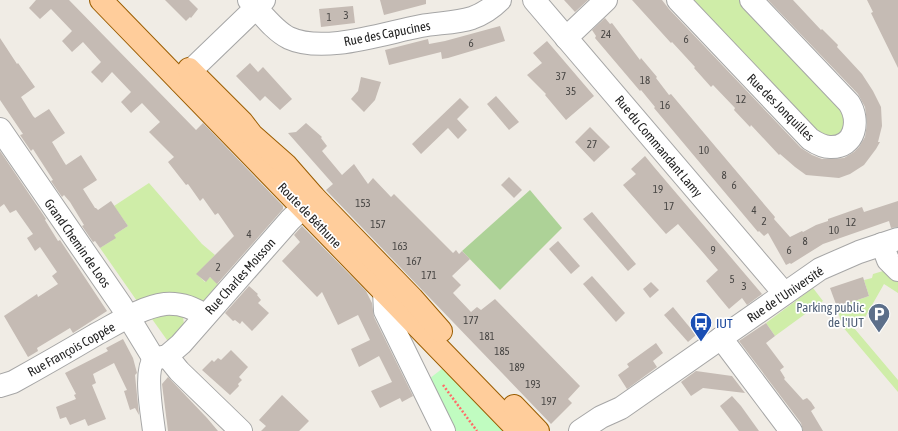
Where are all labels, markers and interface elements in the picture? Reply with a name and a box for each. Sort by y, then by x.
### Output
house number: 3 [343,9,349,21]
house number: 1 [326,11,332,23]
street label: Rue des Capucines [343,18,432,49]
house number: 24 [601,28,611,40]
house number: 6 [683,33,689,45]
house number: 6 [468,37,474,49]
house number: 37 [556,70,566,82]
street label: Rue des Jonquilles [744,71,817,144]
house number: 18 [640,74,650,86]
house number: 35 [566,85,576,97]
street label: Rue du Commandant Lamy [612,93,706,200]
house number: 12 [736,93,746,105]
house number: 16 [660,99,670,111]
house number: 27 [587,138,597,150]
house number: 10 [699,144,709,156]
house number: 8 [721,169,727,181]
house number: 6 [731,179,737,191]
street label: Route de Béthune [275,180,344,251]
house number: 19 [653,183,663,195]
street label: Grand Chemin de Loos [41,196,114,291]
house number: 153 [355,197,371,209]
house number: 17 [664,200,674,212]
house number: 4 [751,204,757,216]
house number: 2 [761,215,767,227]
house number: 12 [846,216,856,228]
house number: 157 [370,218,386,230]
house number: 10 [829,224,839,236]
house number: 4 [246,228,252,240]
street label: Rue Charles Moisson [202,235,279,318]
house number: 8 [802,235,808,247]
house number: 163 [392,240,408,252]
house number: 9 [710,244,716,256]
house number: 6 [786,244,792,256]
house number: 167 [406,255,422,267]
house number: 2 [215,261,221,273]
street label: Rue de l'Université [744,263,826,325]
house number: 171 [421,269,437,281]
house number: 5 [729,273,735,285]
house number: 3 [741,280,747,292]
place label: Parking public de l'IUT [796,300,864,330]
parking icon: Parking public de l'IUT [866,301,892,334]
bus stop icon: IUT [688,310,714,343]
house number: 177 [463,314,479,326]
place label: IUT [716,316,733,331]
street label: Rue François Coppée [25,319,118,380]
house number: 181 [479,330,495,342]
house number: 185 [494,345,510,357]
house number: 189 [509,361,525,373]
house number: 193 [525,378,541,390]
house number: 197 [541,395,557,407]

